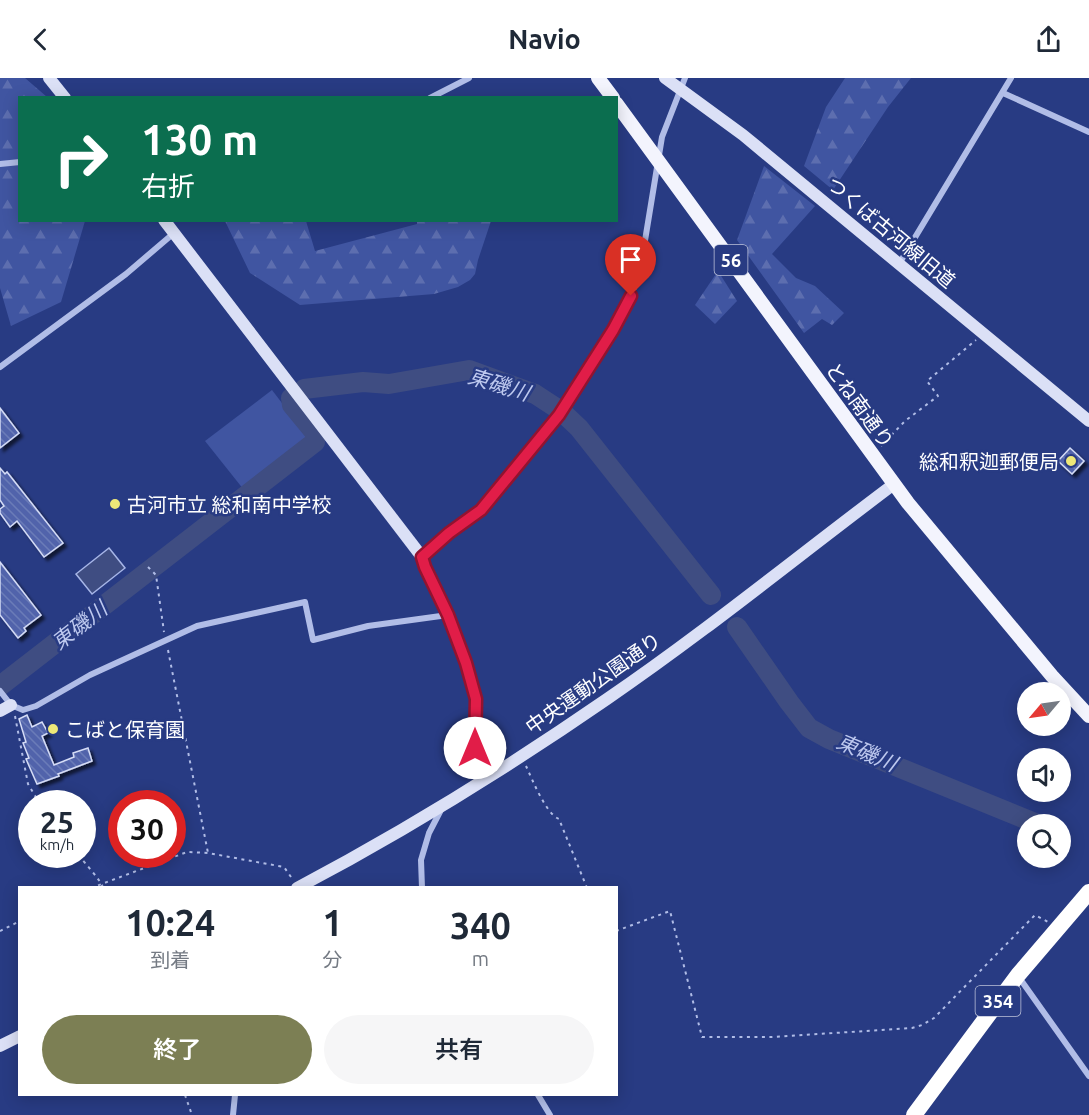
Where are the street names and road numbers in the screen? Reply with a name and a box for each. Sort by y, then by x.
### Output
street label: つくば古河線旧道 [822,172,960,292]
road number: 56 [714,245,748,275]
street label: とね南通り [821,358,899,452]
street label: 中央運動公園通り [521,628,665,738]
road number: 354 [976,986,1020,1016]

